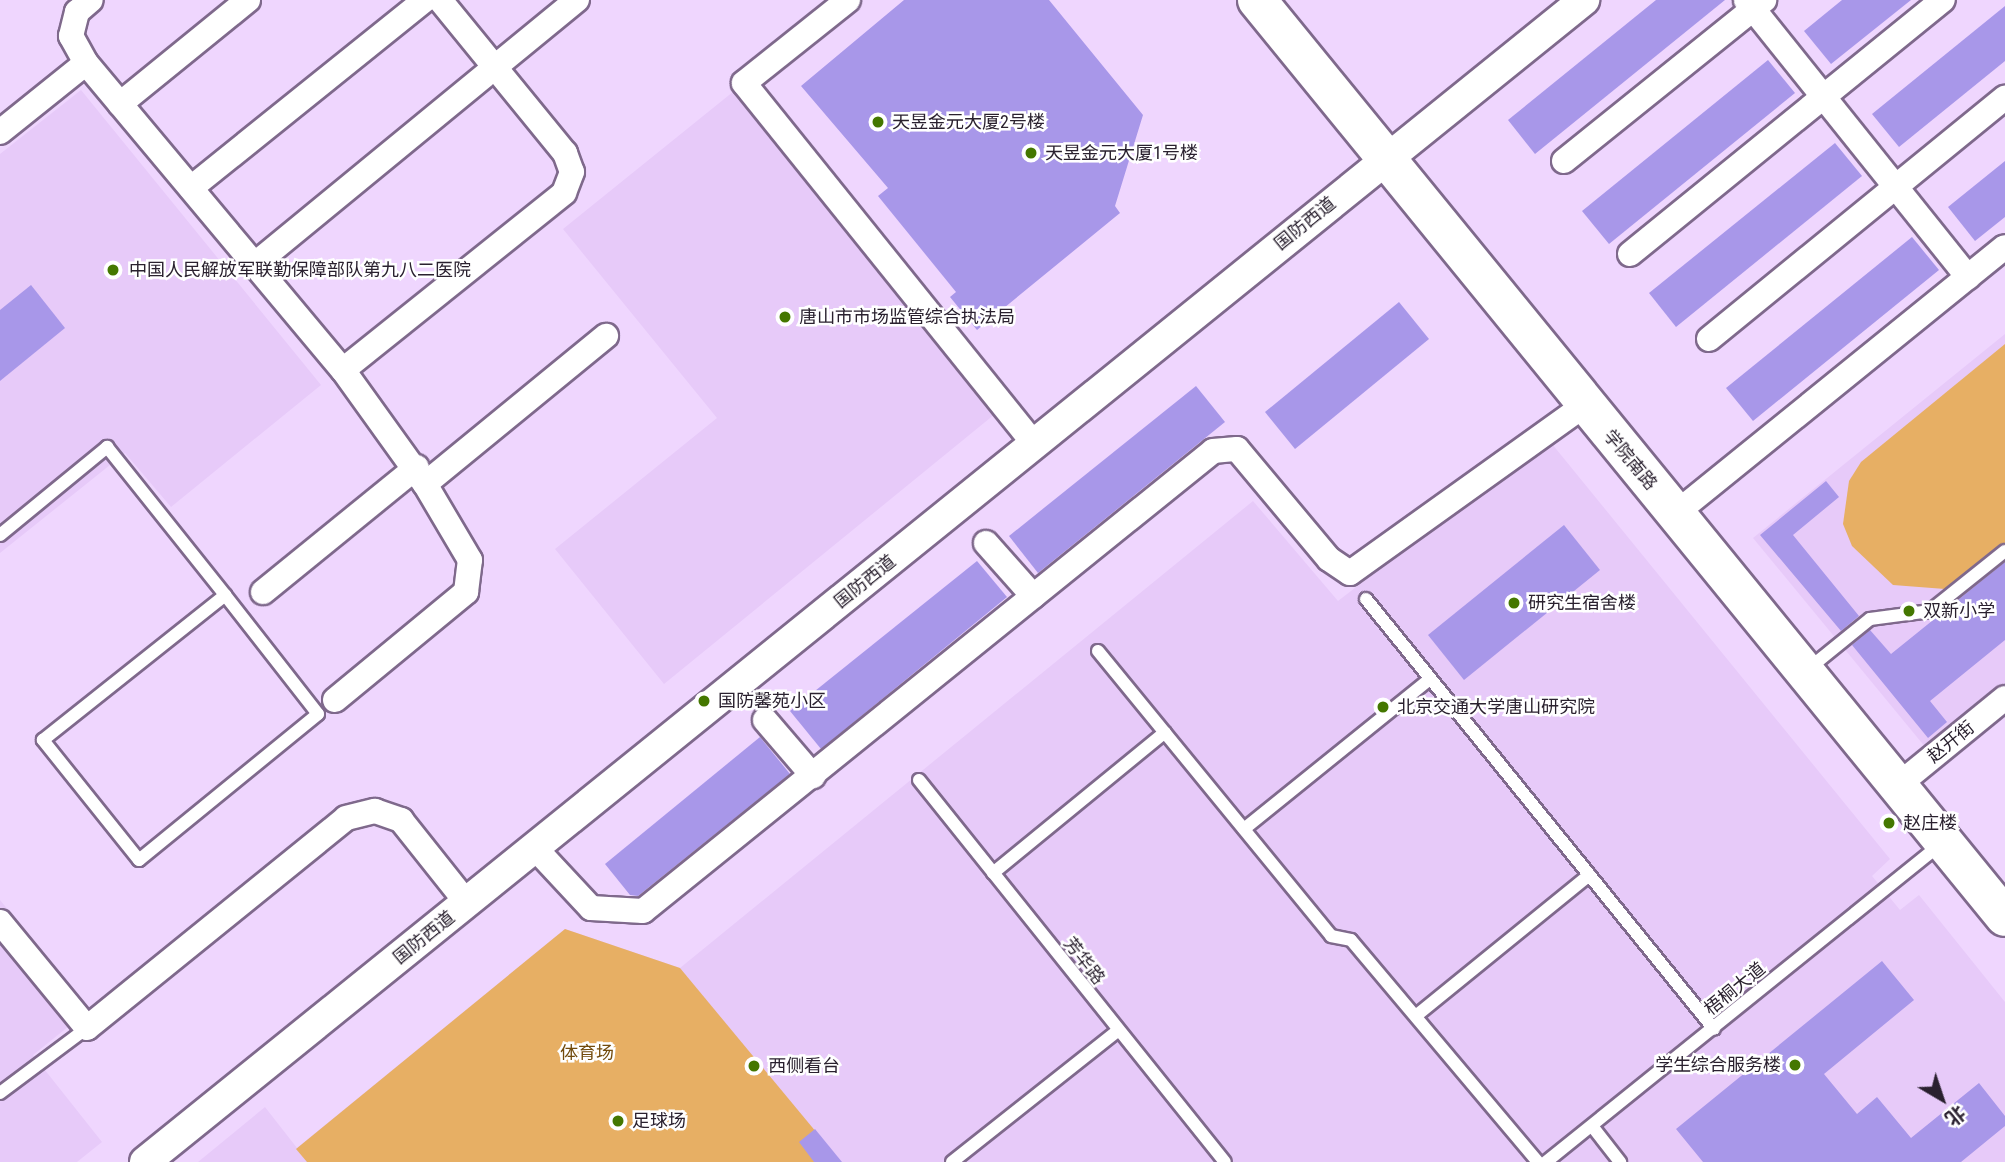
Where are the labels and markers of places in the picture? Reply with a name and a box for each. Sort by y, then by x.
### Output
place label: 天昱金元大厦2号楼 [892,111,1045,133]
marker: 天昱金元大厦2号楼 [870,114,886,130]
place label: 天昱金元大厦1号楼 [1045,142,1198,164]
marker: 天昱金元大厦1号楼 [1023,145,1039,161]
place label: 中国人民解放军联勤保障部队第九八二医院 [129,259,471,281]
marker: 中国人民解放军联勤保障部队第九八二医院 [103,260,123,280]
place label: 唐山市市场监管综合执法局 [799,306,1015,328]
marker: 唐山市市场监管综合执法局 [777,309,793,325]
place label: 研究生宿舍楼 [1528,592,1636,614]
marker: 研究生宿舍楼 [1506,595,1522,611]
place label: 双新小学 [1923,600,1995,622]
marker: 双新小学 [1901,603,1917,619]
place label: 国防馨苑小区 [718,690,826,712]
marker: 国防馨苑小区 [696,693,712,709]
place label: 北京交通大学唐山研究院 [1397,696,1595,718]
marker: 北京交通大学唐山研究院 [1375,699,1391,715]
place label: 赵庄楼 [1903,812,1957,834]
marker: 赵庄楼 [1881,815,1897,831]
place label: 学生综合服务楼 [1655,1054,1781,1076]
place label: 西侧看台 [768,1055,840,1077]
marker: 学生综合服务楼 [1787,1057,1803,1073]
marker: 西侧看台 [746,1058,762,1074]
place label: 足球场 [632,1110,686,1132]
marker: 足球场 [610,1113,626,1129]

